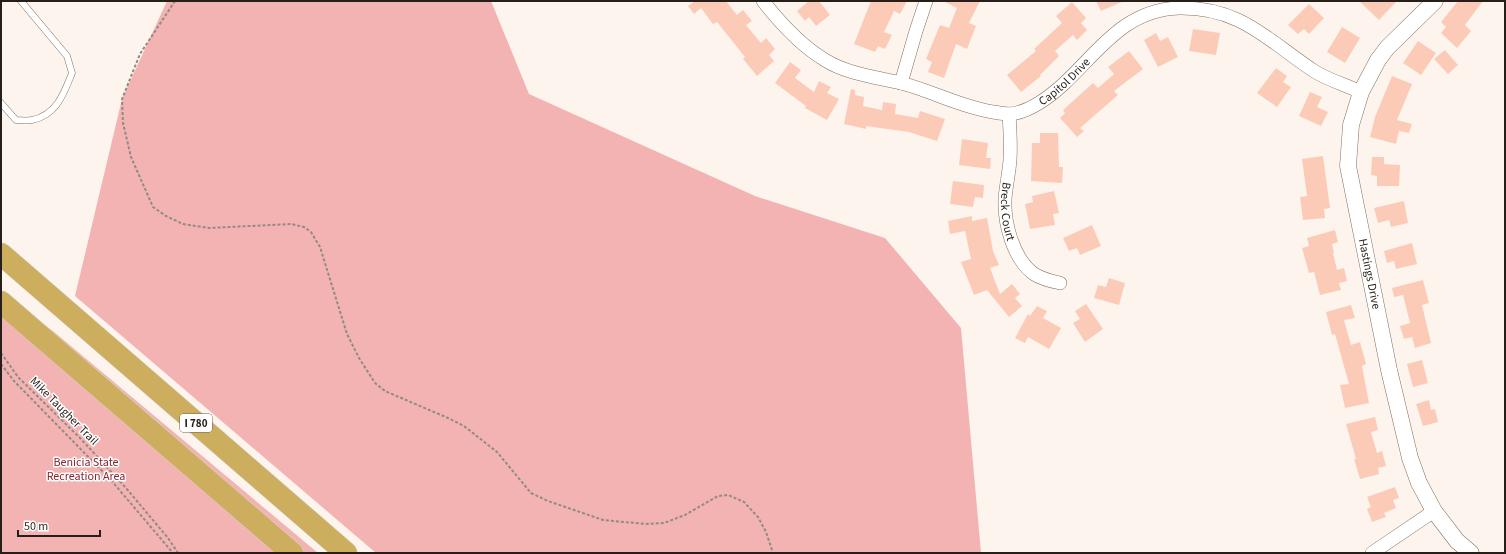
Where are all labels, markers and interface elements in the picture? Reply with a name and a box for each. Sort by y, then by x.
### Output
street label: Capitol Drive [1035,54,1094,110]
street label: Breck Court [996,181,1020,243]
street label: Hastings Drive [1354,237,1385,311]
street label: Mike Taugher Trail [26,373,102,449]
road number: I 780 [180,414,212,432]
park label: Benicia State Recreation Area [47,454,125,485]
scale bar [18,512,100,538]
text: 50 m [24,518,48,535]

